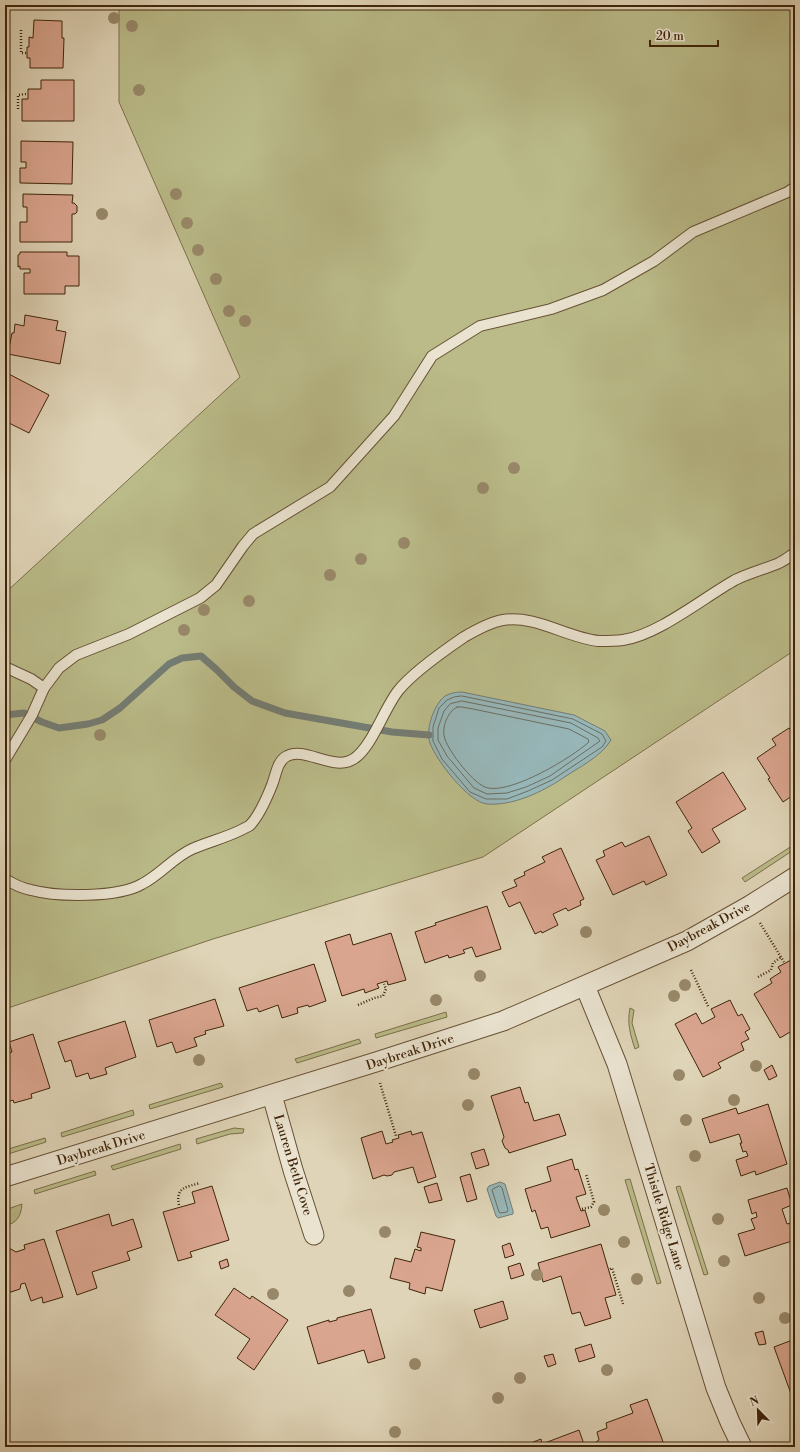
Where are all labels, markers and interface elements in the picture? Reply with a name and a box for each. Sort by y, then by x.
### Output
scale bar [650,22,718,48]
text: 20 m [656,29,684,44]
street label: Daybreak Drive [665,898,754,956]
street label: Daybreak Drive [364,1030,456,1074]
street label: Lauren Beth Cove [270,1113,316,1218]
street label: Daybreak Drive [55,1127,148,1169]
street label: Thistle Ridge Lane [640,1162,688,1273]
north arrow [738,1390,778,1430]
text: N [748,1393,761,1410]

